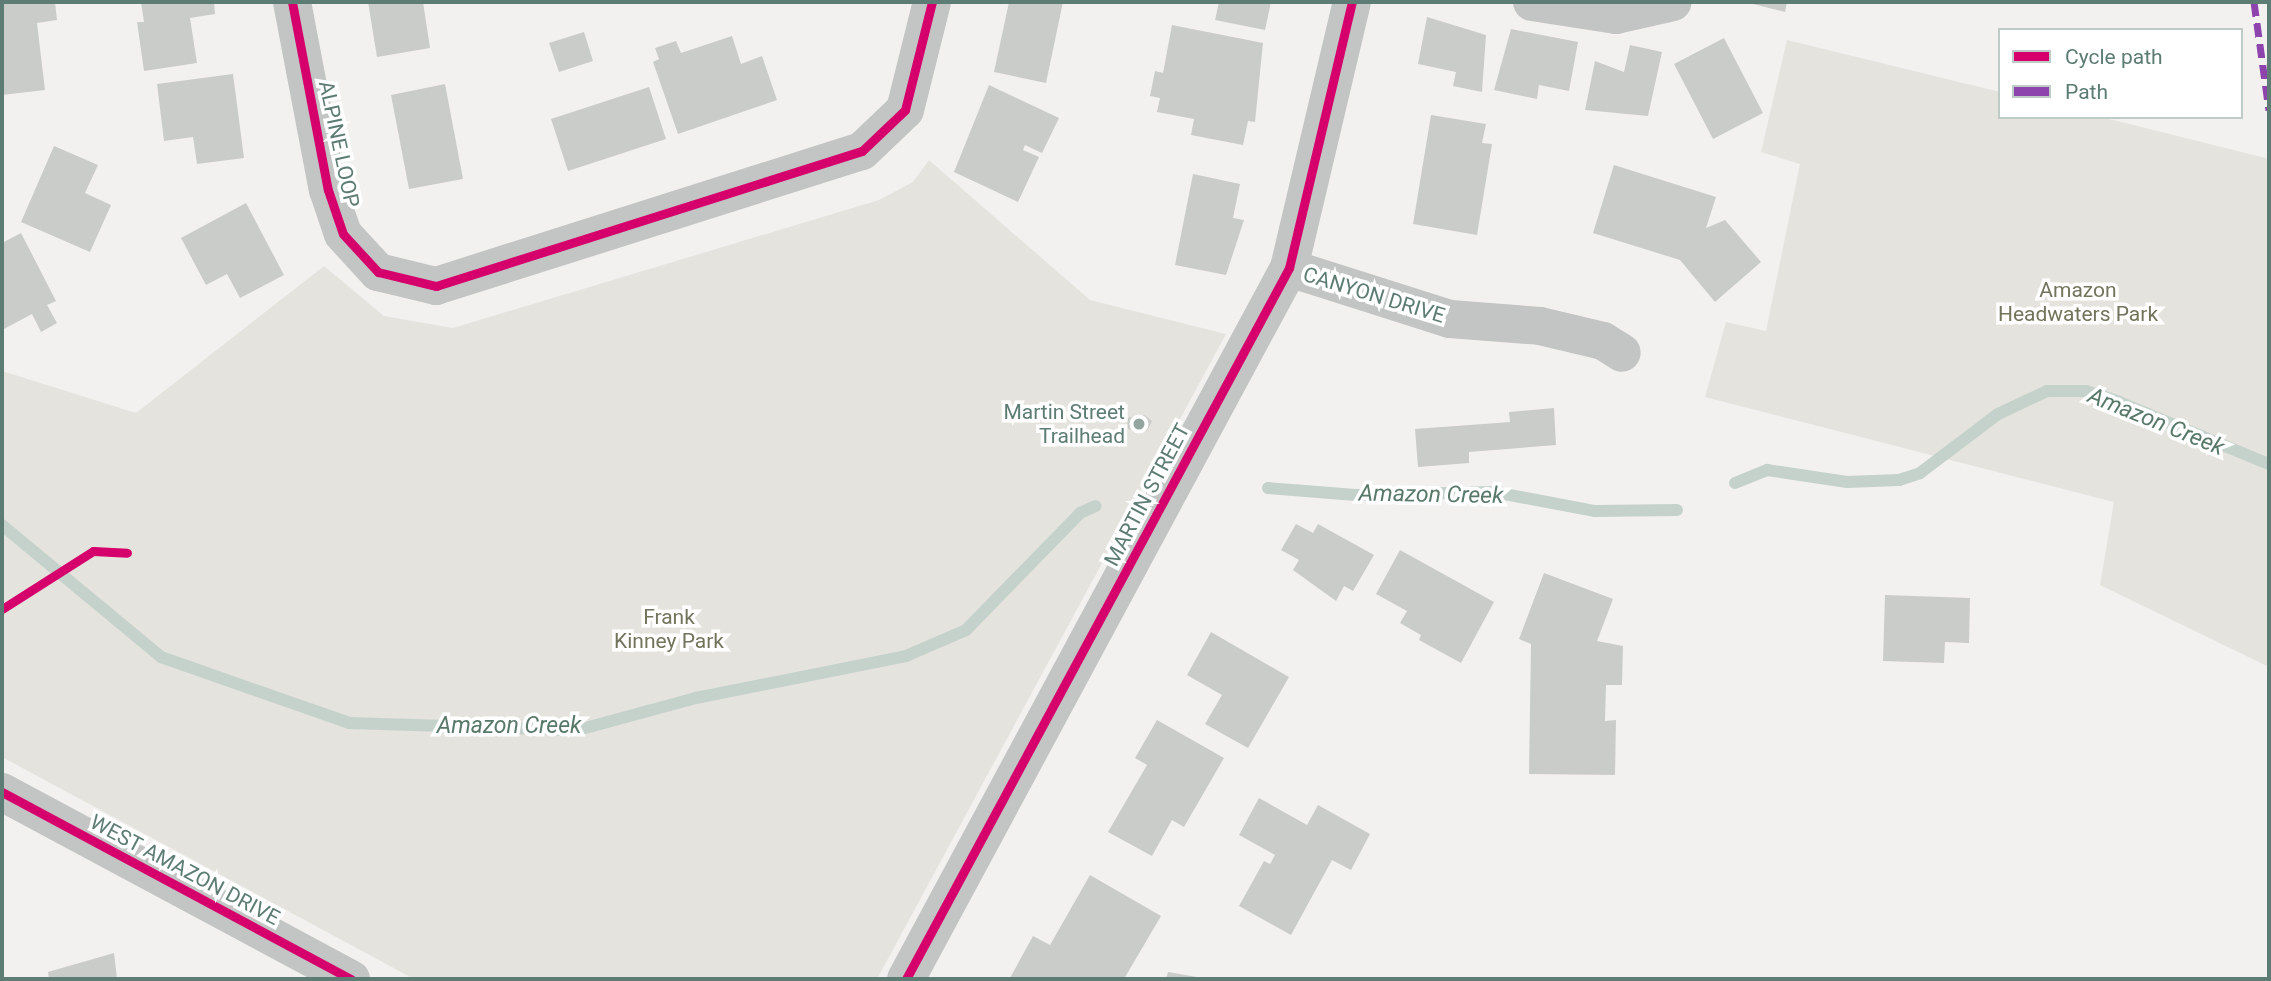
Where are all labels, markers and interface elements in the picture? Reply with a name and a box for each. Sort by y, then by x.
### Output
legend [1998,28,2243,119]
text: Cycle path [2065,45,2163,69]
street label: ALPINE LOOP [313,78,365,210]
text: Path [2065,80,2108,104]
street label: CANYON DRIVE [1300,261,1448,329]
park label: Amazon Headwaters Park [1998,277,2158,327]
water label: Amazon Creek [2084,382,2228,462]
place label: Martin Street Trailhead [1003,399,1125,449]
marker: Martin Street Trailhead [1131,416,1147,432]
street label: MARTIN STREET [1099,420,1195,570]
water label: Amazon Creek [1358,480,1504,510]
park label: Frank Kinney Park [614,604,724,654]
water label: Amazon Creek [437,712,581,740]
street label: WEST AMAZON DRIVE [86,809,284,931]

